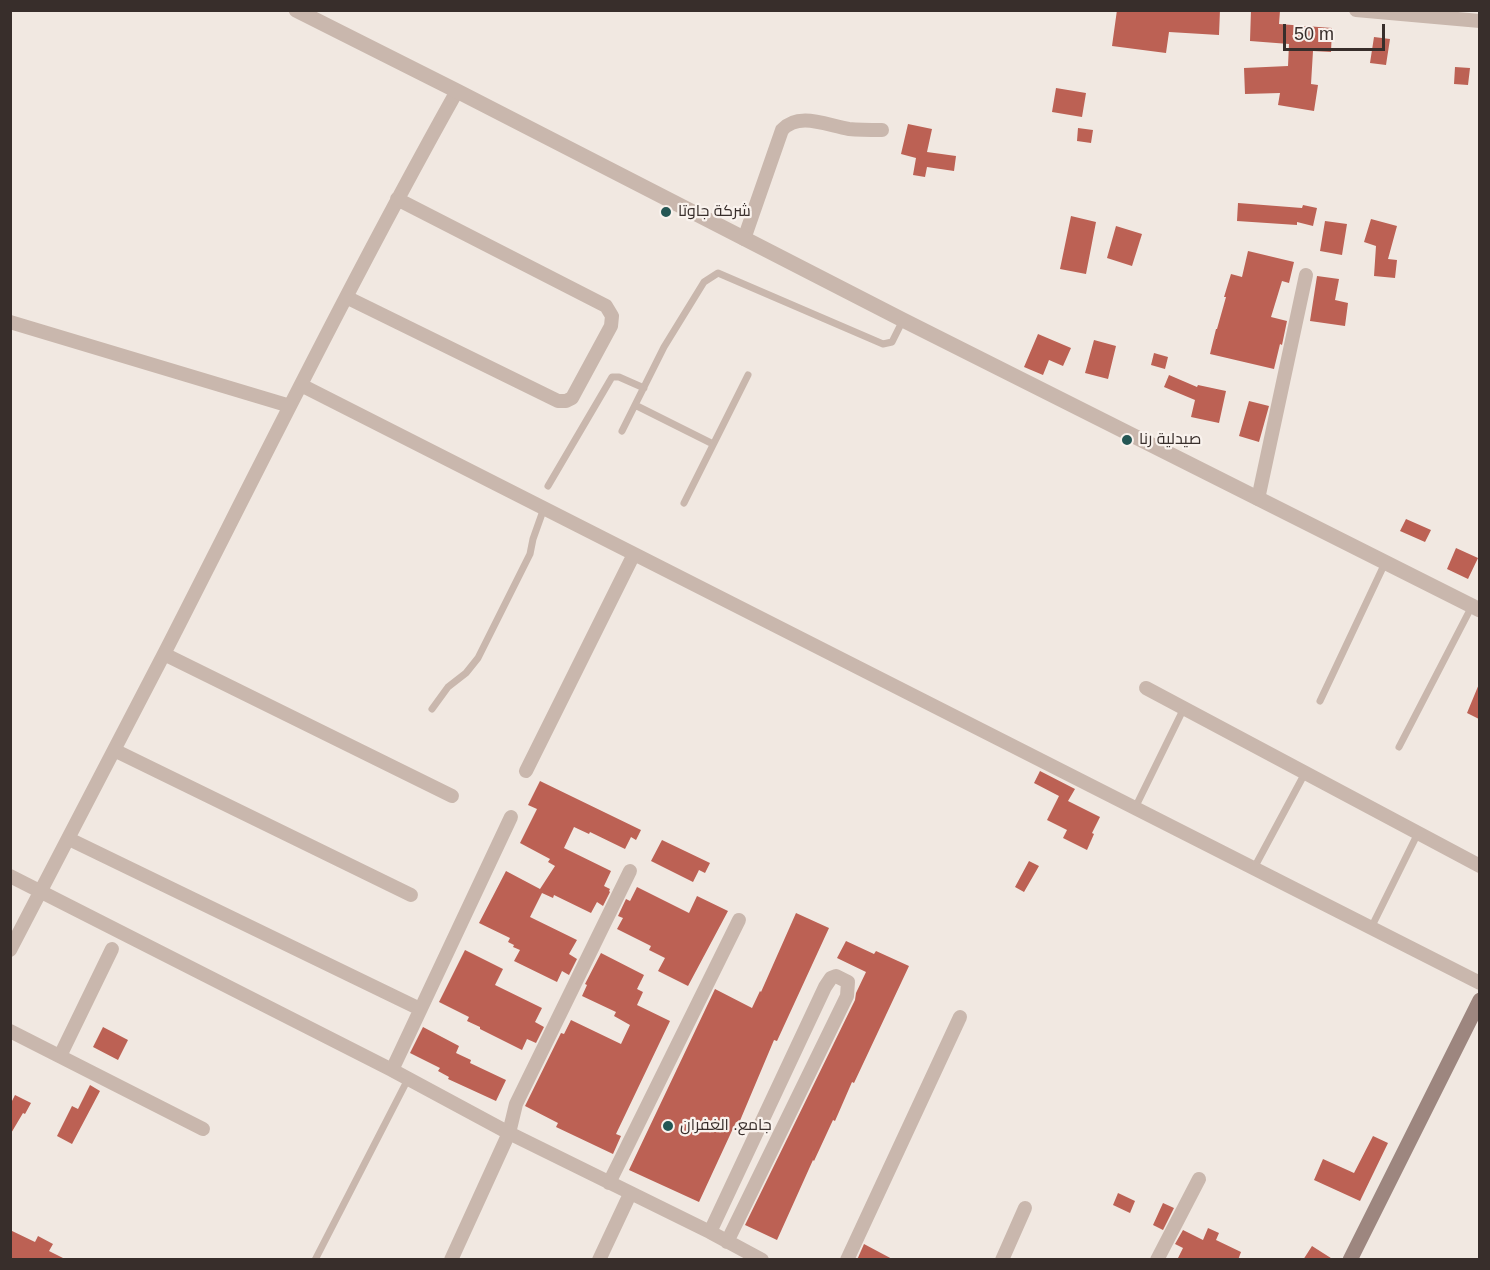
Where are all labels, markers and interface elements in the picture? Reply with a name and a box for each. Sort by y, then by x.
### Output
scale bar [1286,12,1388,50]
text: 50 m [1294,24,1334,44]
place label: شركة جاوتا [678,202,751,222]
marker: شركة جاوتا [659,205,673,219]
place label: صيدلية رنا [1139,430,1201,450]
marker: صيدلية رنا [1120,433,1134,447]
place label: جامع. الغفران [680,1116,772,1136]
marker: جامع. الغفران [661,1119,675,1133]

